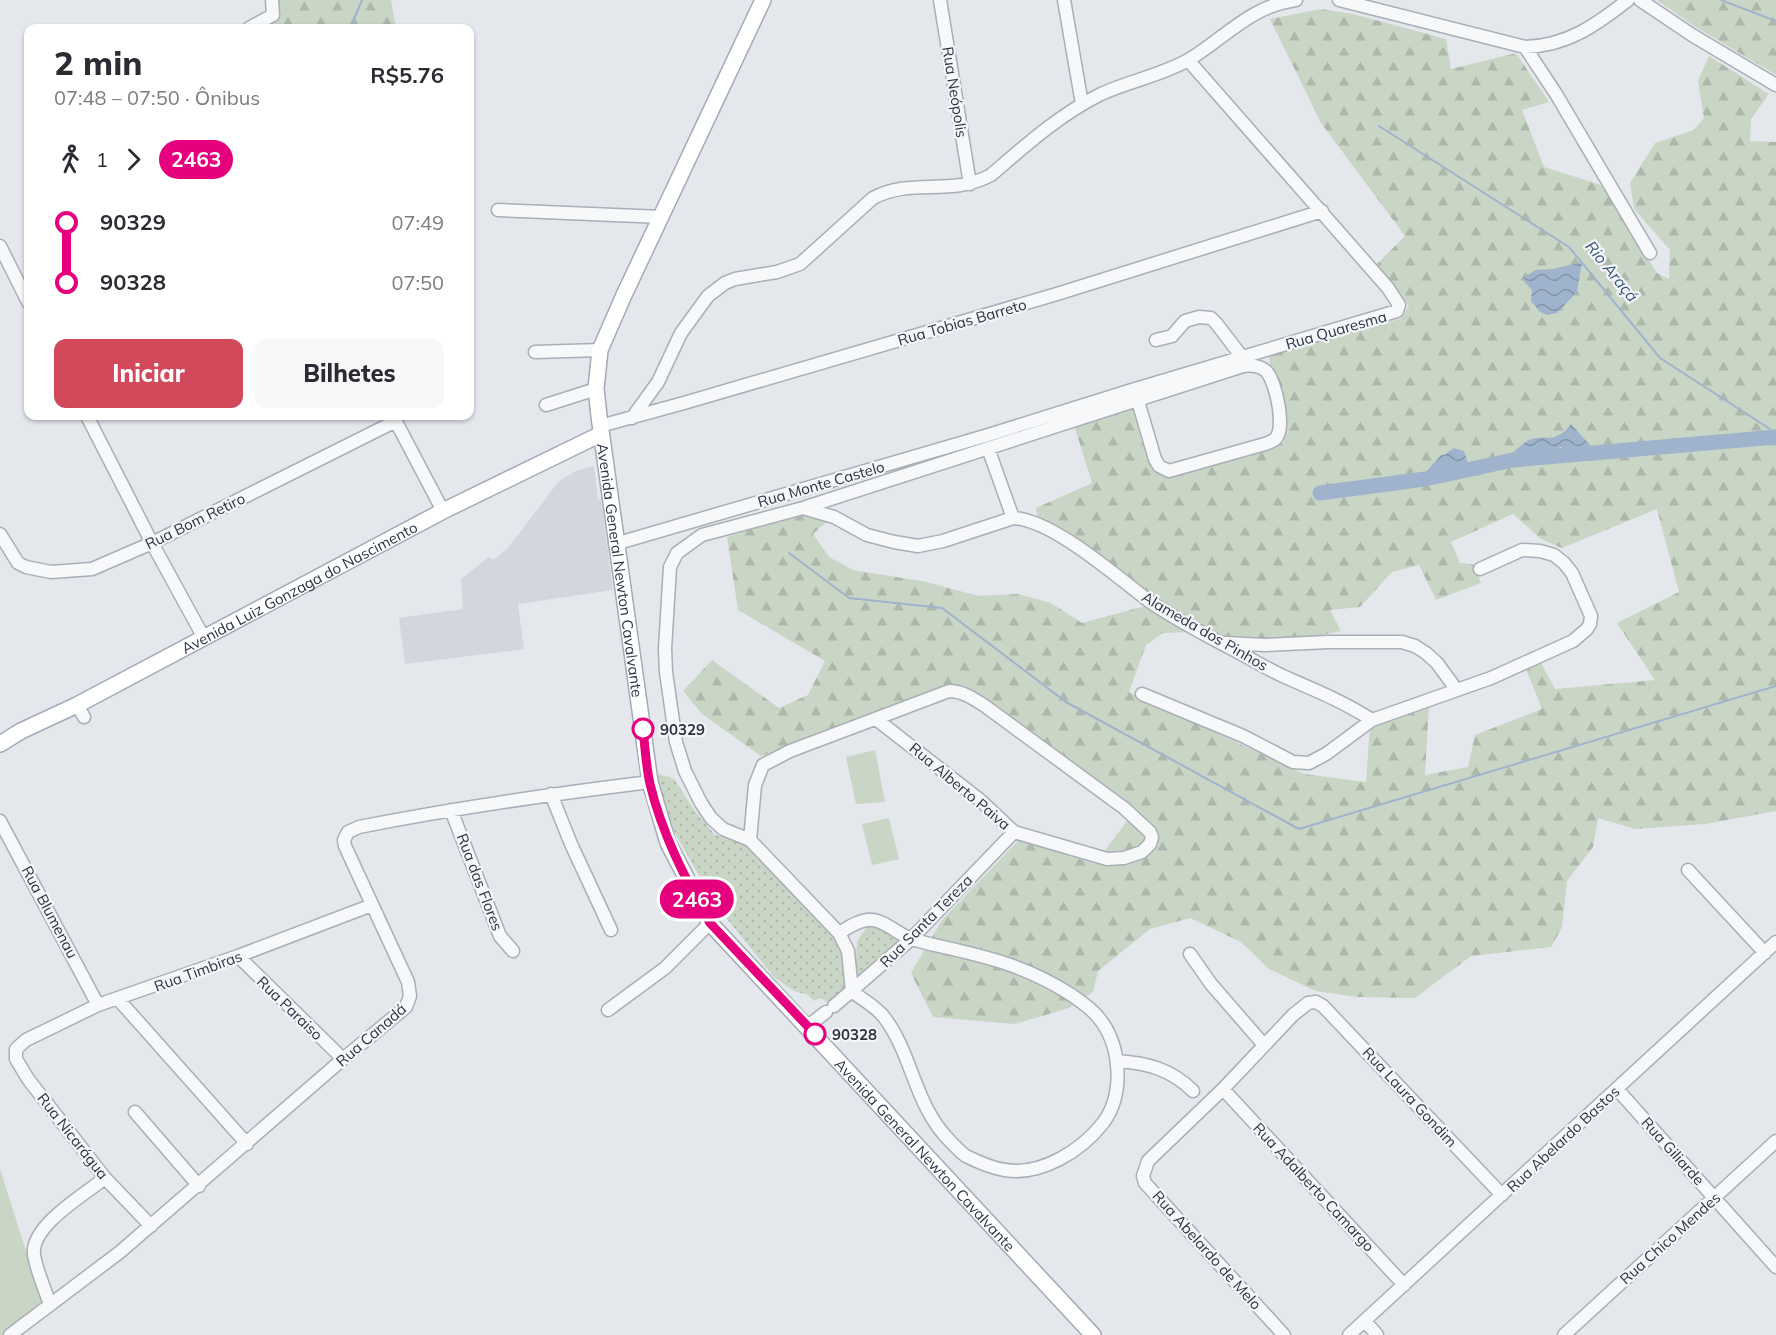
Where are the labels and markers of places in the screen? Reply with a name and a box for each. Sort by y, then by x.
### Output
marker: 90329 [632,718,654,740]
place label: 90329 [660,720,705,739]
marker: 90328 [804,1023,826,1045]
place label: 90328 [832,1025,877,1044]

